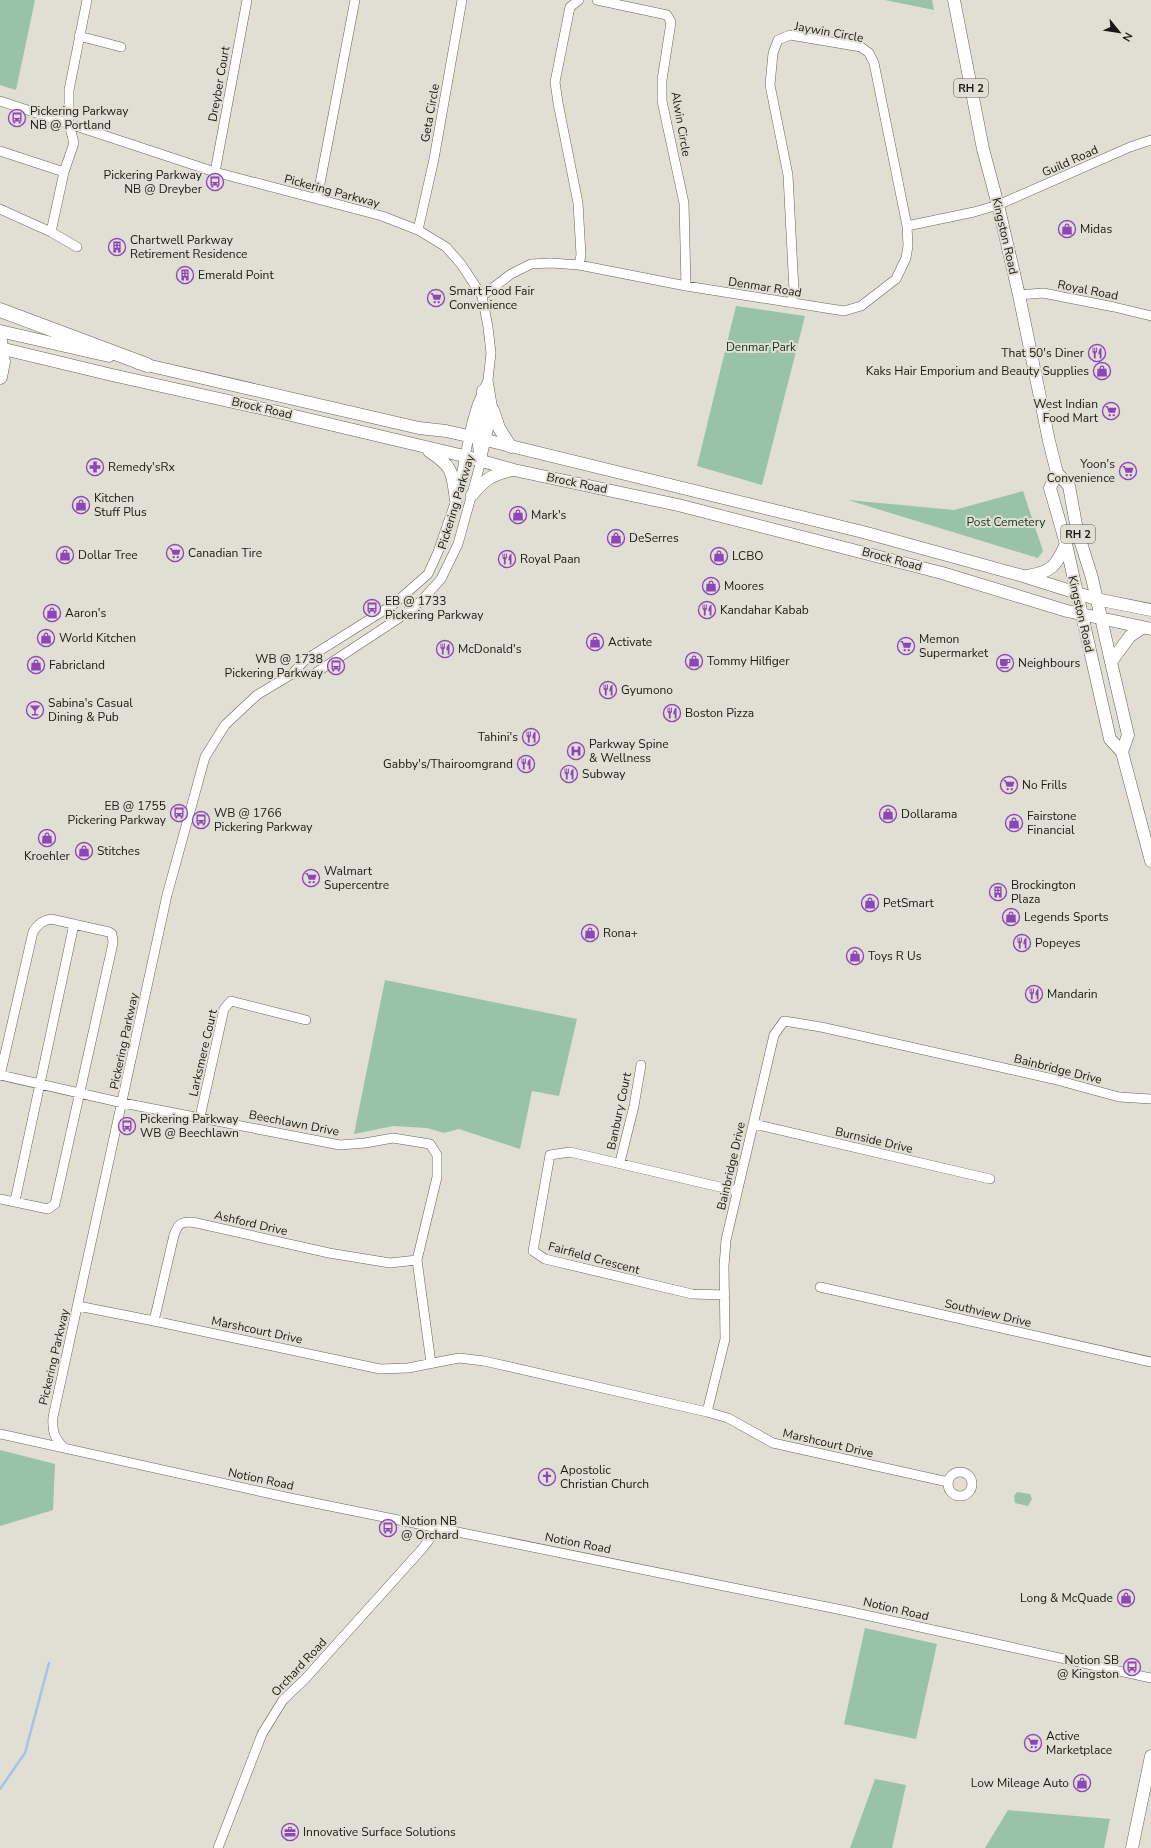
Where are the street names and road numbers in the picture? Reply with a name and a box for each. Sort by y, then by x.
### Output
street label: Jaywin Circle [792,18,865,46]
street label: Dreyber Court [205,44,234,123]
road number: RH 2 [954,79,988,97]
street label: Geta Circle [417,82,443,144]
street label: Alwin Circle [667,90,695,158]
street label: Guild Road [1039,142,1101,180]
street label: Pickering Parkway [282,171,382,212]
street label: Kingston Road [988,196,1022,276]
street label: Denmar Road [727,273,803,301]
street label: Royal Road [1056,276,1120,304]
street label: Brock Road [230,393,294,423]
street label: Pickering Parkway [434,452,478,551]
street label: Brock Road [545,469,609,497]
road number: RH 2 [1061,525,1095,543]
street label: Brock Road [860,543,924,575]
street label: Kingston Road [1064,574,1098,654]
street label: Pickering Parkway [106,990,142,1091]
street label: Larksmere Court [185,1007,221,1098]
street label: Bainbridge Drive [1012,1050,1104,1088]
street label: Banbury Court [603,1070,635,1151]
street label: Beechlawn Drive [248,1106,340,1140]
street label: Bainbridge Drive [713,1120,749,1212]
street label: Burnside Drive [833,1123,915,1157]
street label: Ashford Drive [213,1207,289,1239]
street label: Fairfield Crescent [547,1238,642,1278]
street label: Southview Drive [943,1295,1033,1331]
street label: Pickering Parkway [35,1306,73,1407]
street label: Marshcourt Drive [210,1313,304,1347]
street label: Marshcourt Drive [781,1425,875,1461]
street label: Notion Road [227,1464,295,1494]
street label: Notion Road [544,1529,612,1557]
street label: Notion Road [862,1594,930,1624]
street label: Orchard Road [268,1634,330,1700]

